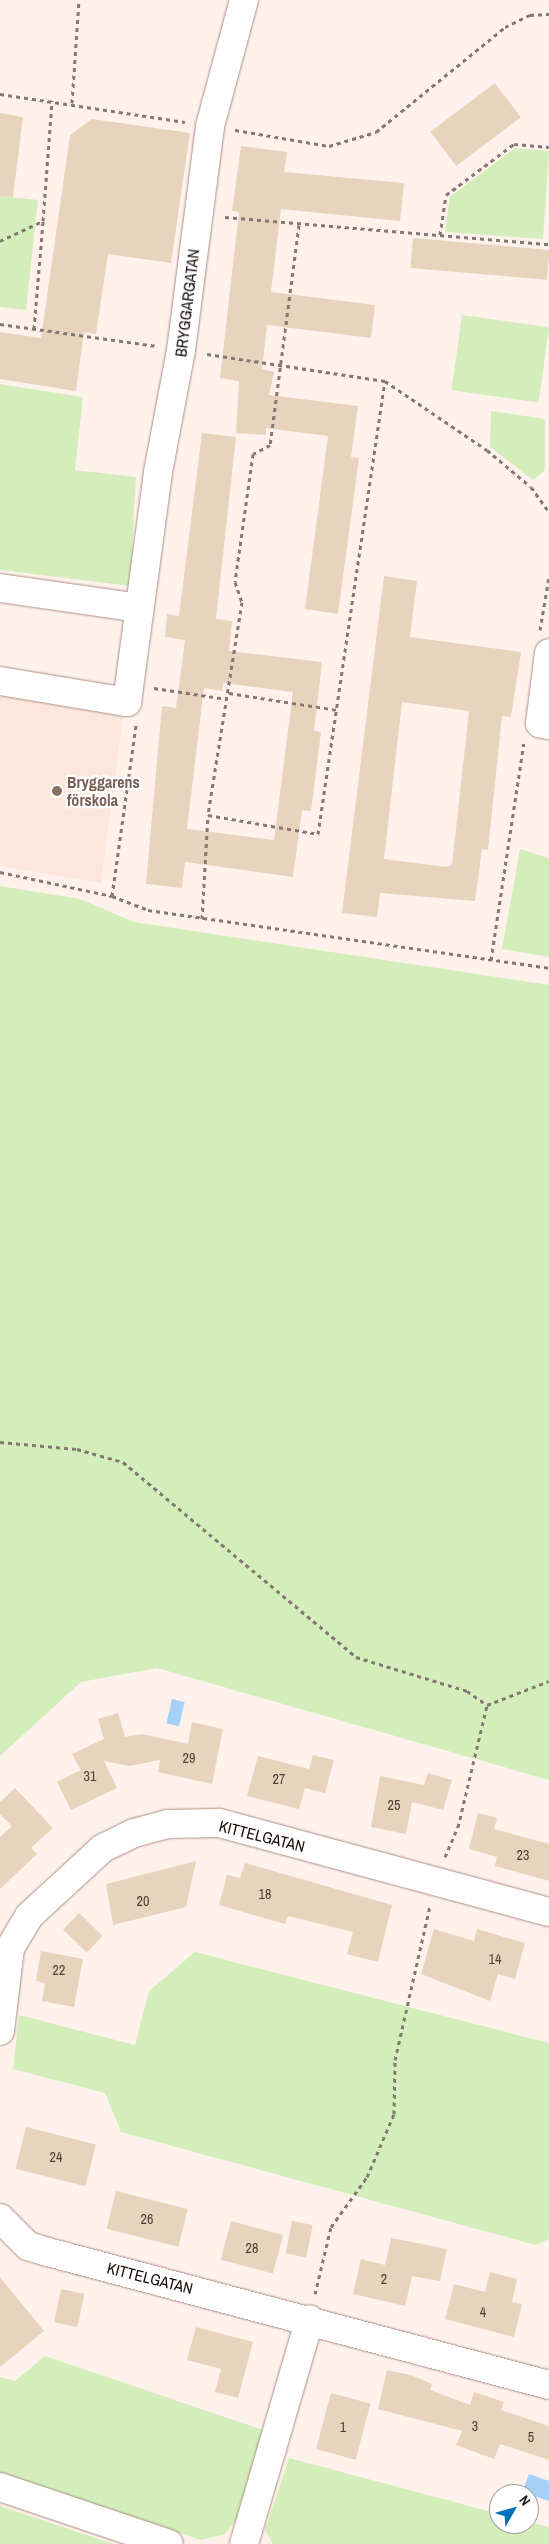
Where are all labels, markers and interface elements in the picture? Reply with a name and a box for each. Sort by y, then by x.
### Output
street label: BRYGGARGATAN [171,248,203,358]
place label: Bryggarens förskola [67,772,140,810]
marker: Bryggarens förskola [51,785,63,797]
house number: 29 [183,1750,195,1766]
house number: 31 [84,1768,96,1784]
house number: 27 [273,1771,285,1787]
house number: 25 [388,1797,400,1813]
street label: KITTELGATAN [217,1816,307,1856]
house number: 23 [517,1847,529,1863]
house number: 18 [259,1886,271,1902]
house number: 20 [137,1893,149,1909]
house number: 14 [489,1951,501,1967]
house number: 22 [53,1962,65,1978]
house number: 24 [50,2149,62,2165]
house number: 26 [141,2211,153,2227]
house number: 28 [246,2240,258,2256]
street label: KITTELGATAN [105,2258,195,2298]
house number: 2 [381,2271,387,2287]
house number: 4 [480,2304,486,2320]
house number: 3 [472,2418,478,2434]
house number: 1 [340,2419,346,2435]
house number: 5 [528,2429,534,2445]
north arrow [489,2484,539,2534]
text: N [515,2492,535,2509]

